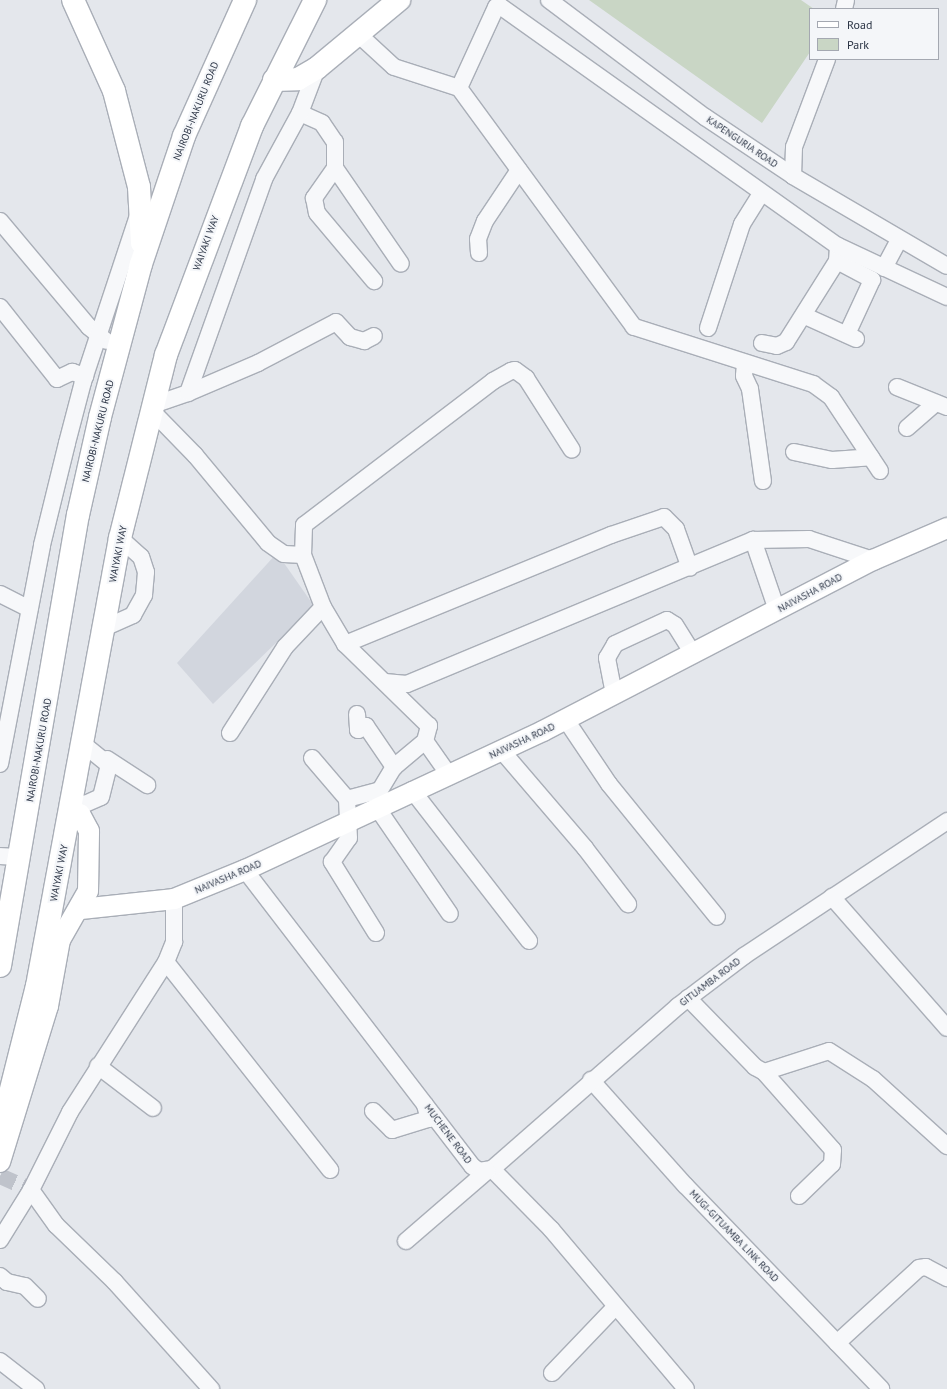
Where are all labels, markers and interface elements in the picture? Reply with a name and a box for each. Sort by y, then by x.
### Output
legend [809,8,939,60]
text: Road [847,17,872,32]
text: Park [847,37,869,52]
street label: NAIROBI-NAKURU ROAD [171,60,221,162]
street label: KAPENGURIA ROAD [704,114,780,170]
street label: WAIYAKI WAY [190,214,222,272]
street label: NAIROBI-NAKURU ROAD [79,379,117,483]
street label: WAIYAKI WAY [107,524,129,584]
street label: NAIVASHA ROAD [776,571,844,615]
street label: NAIROBI-NAKURU ROAD [24,697,54,803]
street label: NAIVASHA ROAD [487,720,557,762]
street label: WAIYAKI WAY [48,843,70,903]
street label: NAIVASHA ROAD [193,857,263,897]
street label: GITUAMBA ROAD [677,955,743,1009]
street label: MUCHENE ROAD [422,1102,474,1166]
street label: MUGI-GITUAMBA LINK ROAD [686,1187,782,1285]

